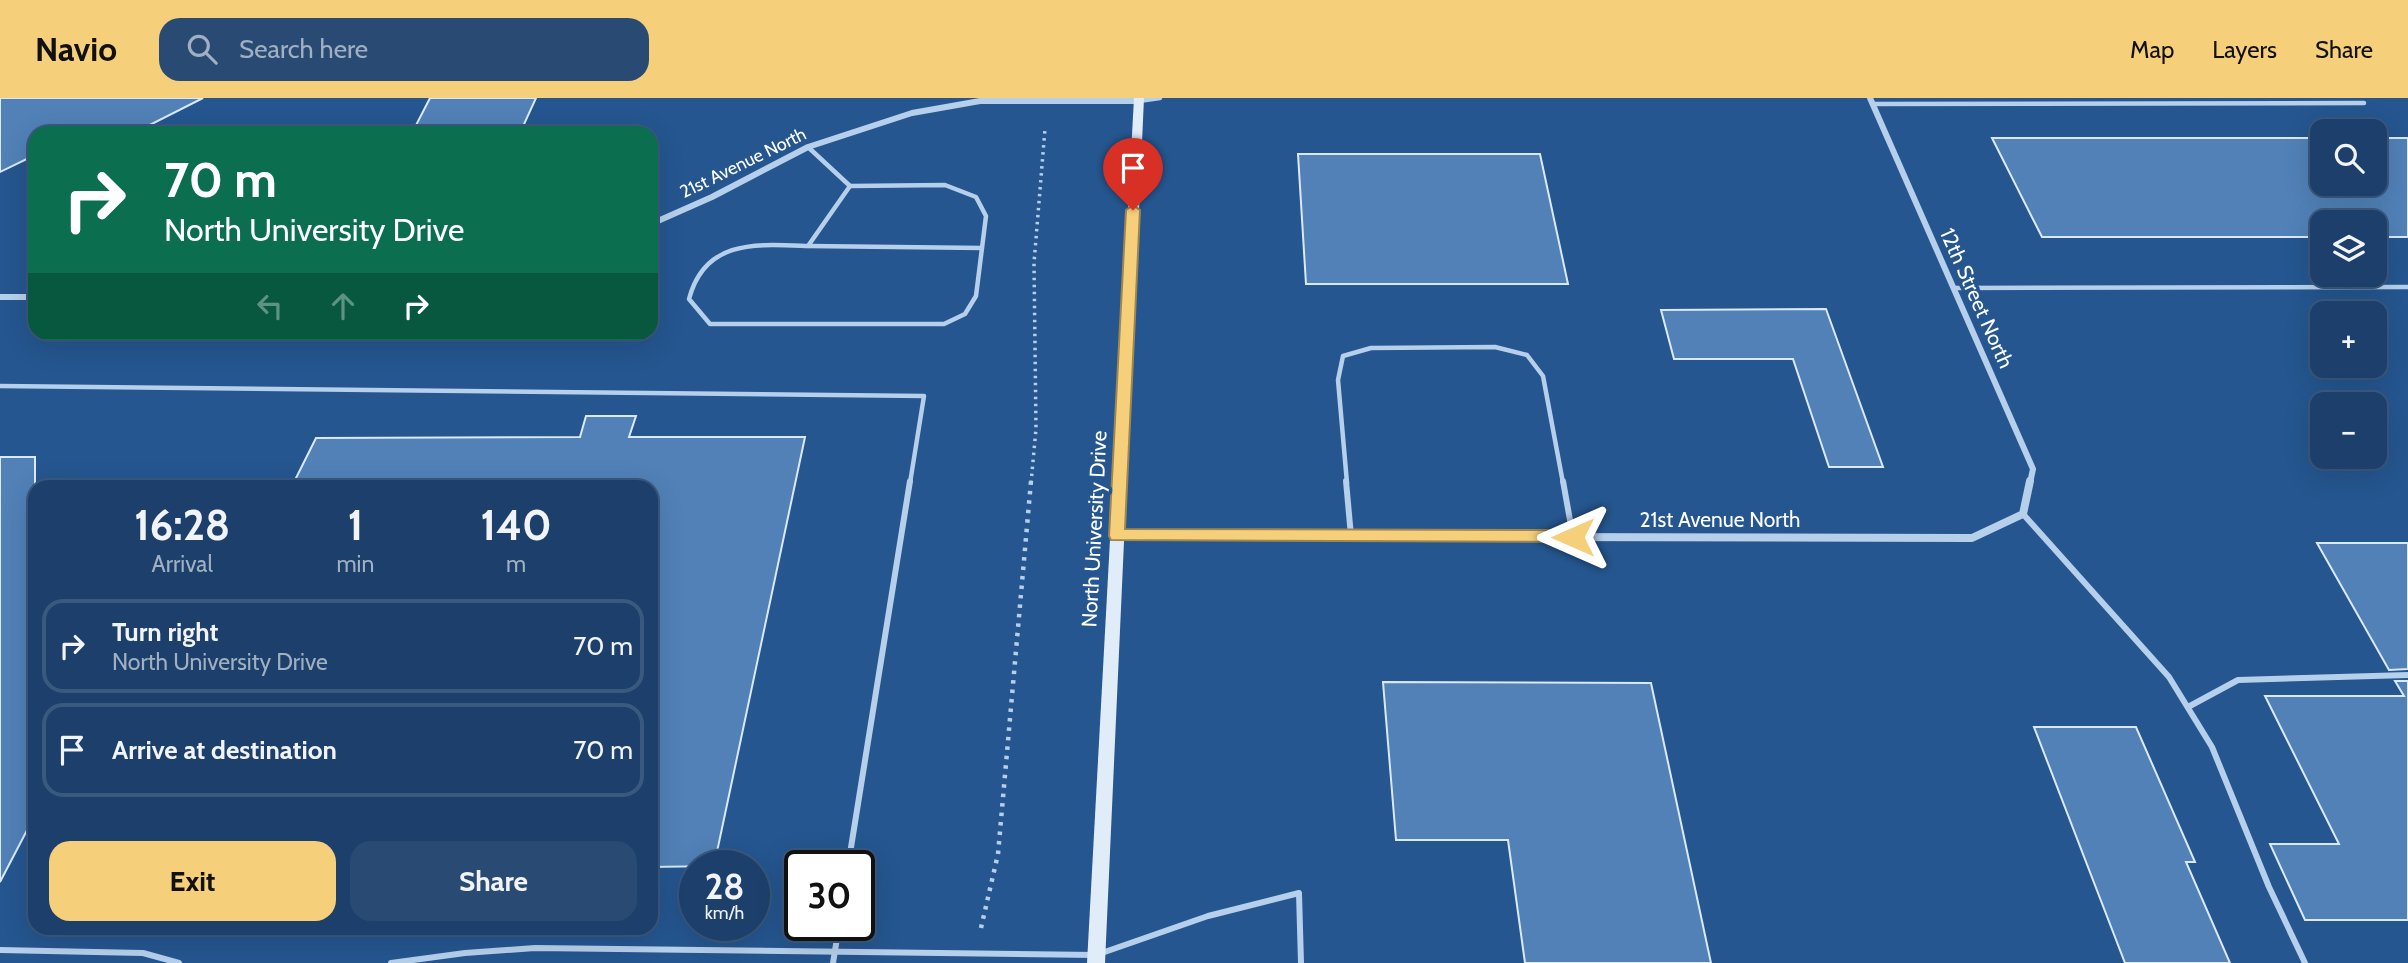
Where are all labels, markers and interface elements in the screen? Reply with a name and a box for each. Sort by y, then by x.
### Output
search box [159,18,649,81]
text: Navio [35,29,117,69]
icon: search [183,30,221,68]
text: Search here [239,33,368,65]
text: Map [2130,35,2174,64]
text: Layers [2212,35,2277,64]
text: Share [2315,35,2373,64]
map controls [2310,119,2387,469]
button: search [2310,119,2387,196]
street label: 21st Avenue North [676,123,810,203]
pin [1103,138,1163,210]
icon: arrive [1114,149,1152,187]
text: 70 m [164,150,277,209]
icon: right [49,154,140,245]
text: North University Drive [164,210,464,249]
button: layers [2310,210,2387,287]
street label: 12th Street North [1935,224,2019,372]
icon: left [251,287,289,325]
icon: ahead [324,287,362,325]
icon: right [397,287,435,325]
button: + [2310,301,2387,378]
button: − [2310,392,2387,469]
street label: North University Drive [1076,430,1112,628]
text: 16:28 [134,499,230,551]
text: 1 [348,499,363,551]
text: 140 [481,499,552,551]
position arrow [1536,500,1610,574]
street label: 21st Avenue North [1640,507,1800,532]
text: Arrival [152,550,213,578]
text: min [336,550,374,578]
text: m [506,550,526,578]
text: Turn right [112,616,218,648]
icon: right [53,627,91,665]
text: 70 m [573,630,633,662]
text: North University Drive [112,648,328,676]
icon: arrive [53,731,91,769]
text: Arrive at destination [112,734,337,766]
text: 70 m [573,734,633,766]
button: Exit [49,841,336,921]
button: Share [350,841,637,921]
speed limit sign: 30 [784,850,875,941]
text: 28 [705,865,744,908]
text: km/h [705,902,744,924]

